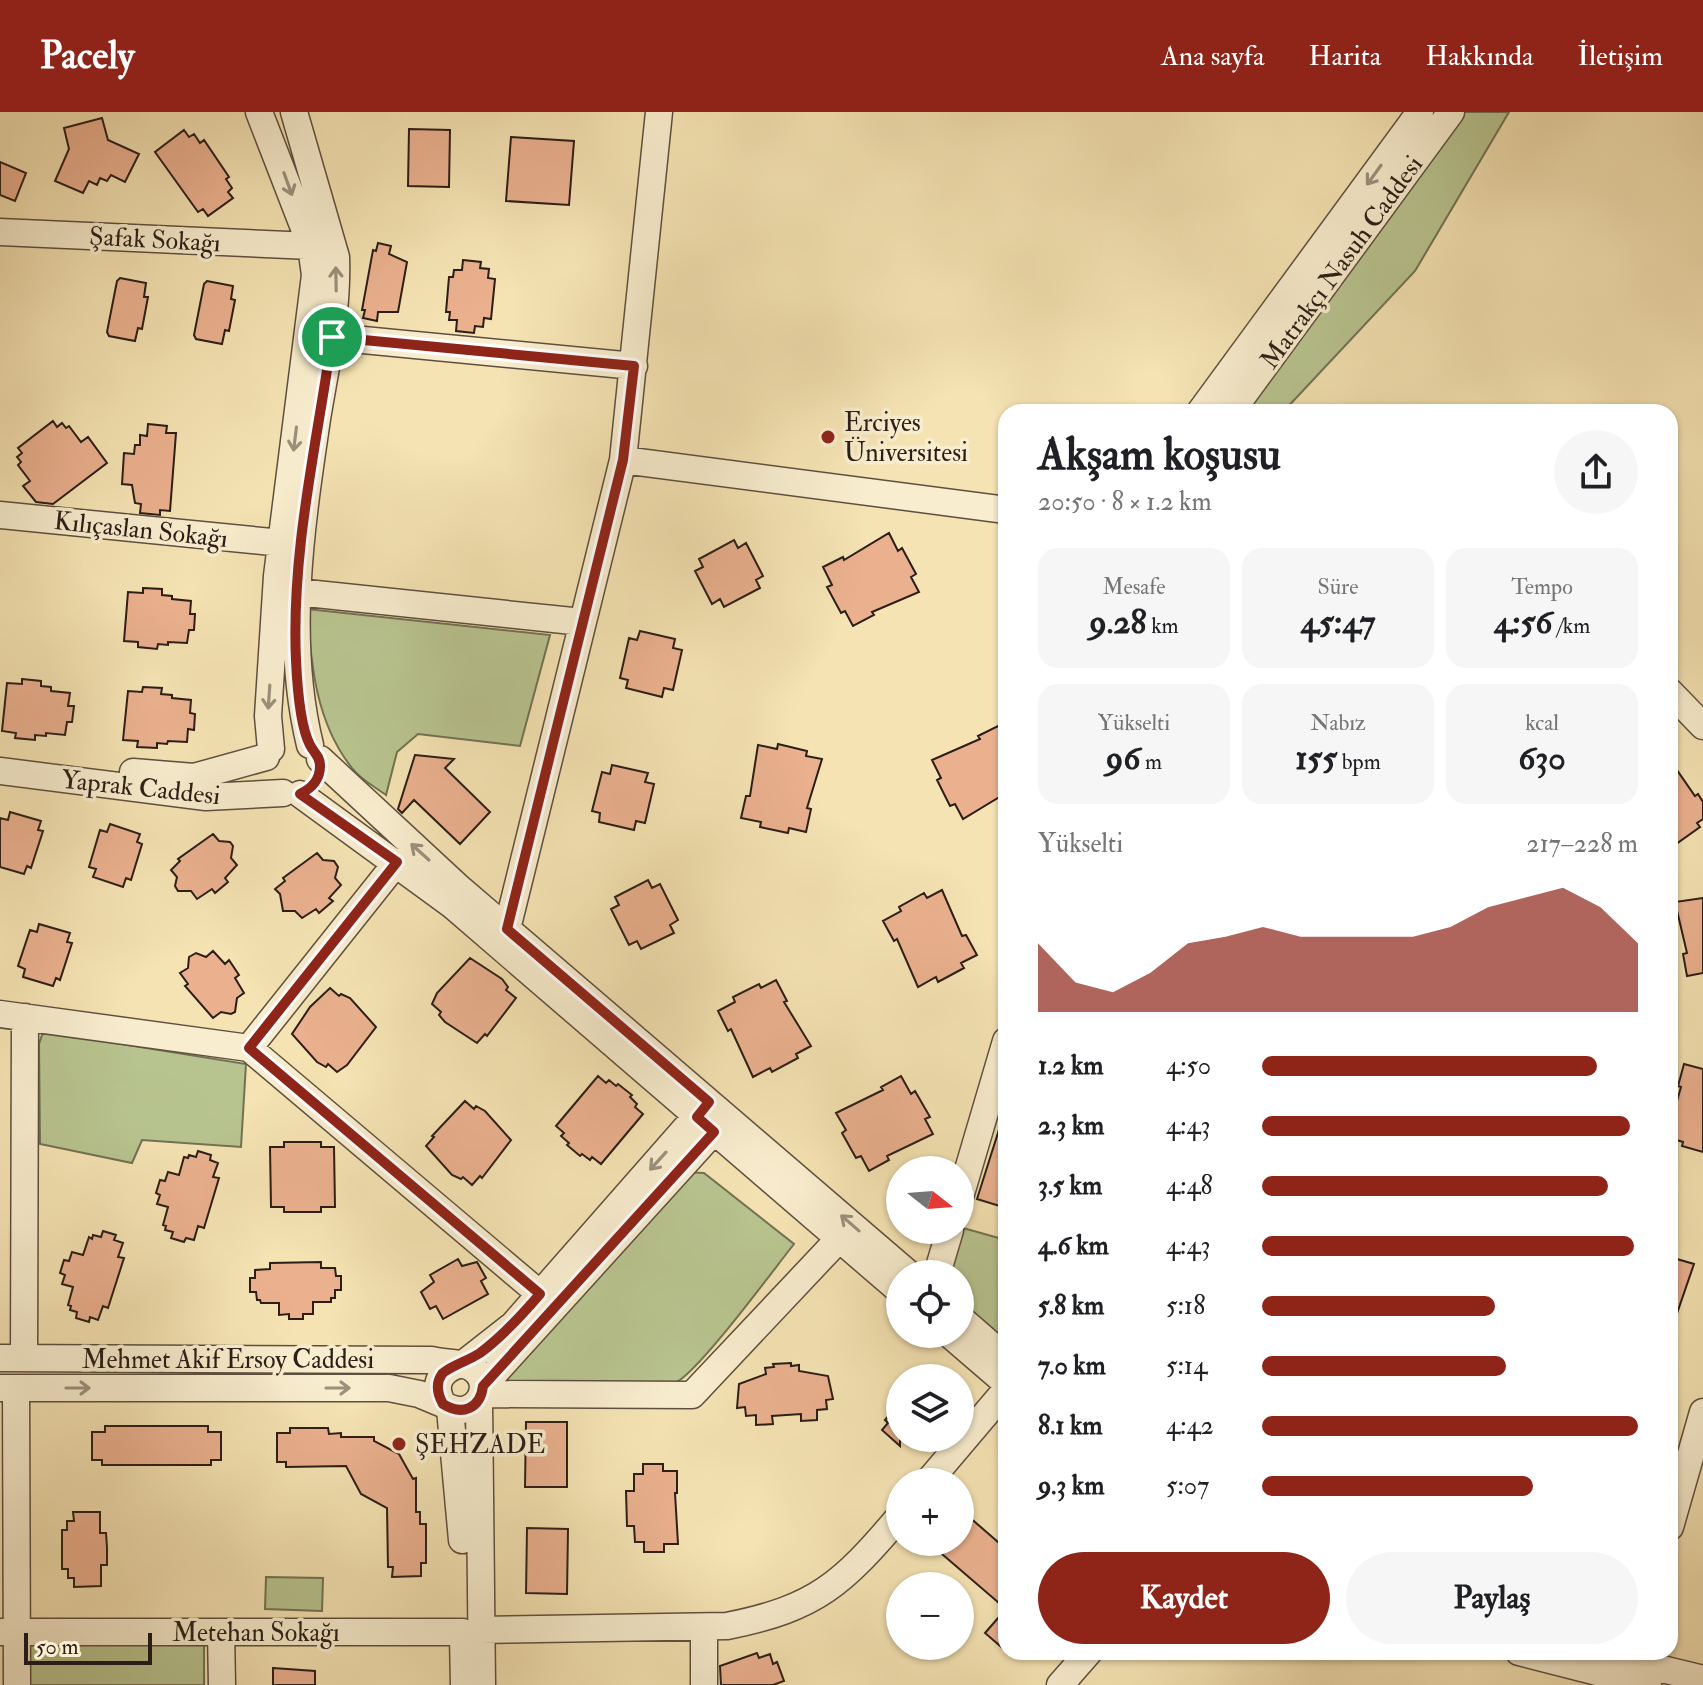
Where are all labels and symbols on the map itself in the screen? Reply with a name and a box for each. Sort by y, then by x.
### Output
street label: Matrakçı Nasuh Caddesi [1254,150,1430,376]
one-way arrow [1366,164,1383,185]
one-way arrow [282,172,296,196]
street label: Şafak Sokağı [88,221,222,259]
one-way arrow [328,266,344,293]
pin [298,303,366,371]
place label: Erciyes Üniversitesi [844,407,968,469]
one-way arrow [287,426,302,451]
marker: Erciyes Üniversitesi [819,428,837,446]
street label: Kılıçaslan Sokağı [52,505,229,555]
one-way arrow [261,683,276,710]
street label: Yaprak Caddesi [60,764,222,813]
one-way arrow [410,843,430,861]
one-way arrow [649,1151,667,1171]
north arrow [886,1156,974,1244]
one-way arrow [840,1214,860,1232]
street label: Mehmet Akif Ersoy Caddesi [82,1344,374,1376]
one-way arrow [64,1380,91,1396]
one-way arrow [324,1380,351,1396]
place label: ŞEHZADE [415,1429,545,1461]
marker: ŞEHZADE [390,1435,408,1453]
street label: Metehan Sokağı [172,1617,340,1649]
scale bar [24,1629,152,1665]

